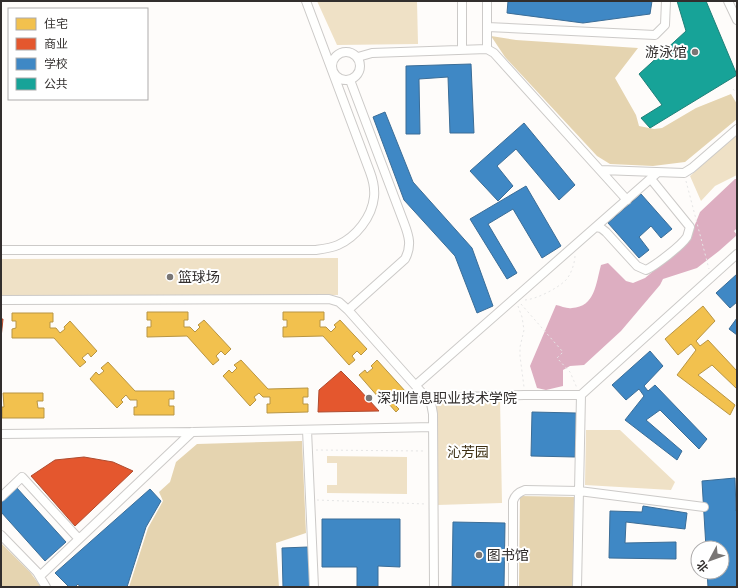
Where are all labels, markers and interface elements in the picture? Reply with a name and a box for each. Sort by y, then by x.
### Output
legend [8,8,148,100]
text: 住宅 [44,17,68,31]
text: 商业 [44,37,68,51]
place label: 游泳馆 [645,44,687,60]
marker: 游泳馆 [690,47,700,57]
text: 学校 [44,57,68,71]
text: 公共 [44,77,68,91]
place label: 篮球场 [178,269,220,285]
marker: 篮球场 [165,272,175,282]
place label: 深圳信息职业技术学院 [377,390,517,406]
marker: 深圳信息职业技术学院 [364,393,374,403]
park label: 沁芳园 [447,444,489,460]
north arrow [690,540,730,580]
place label: 图书馆 [487,547,529,563]
marker: 图书馆 [474,550,484,560]
text: 北 [694,558,711,575]

